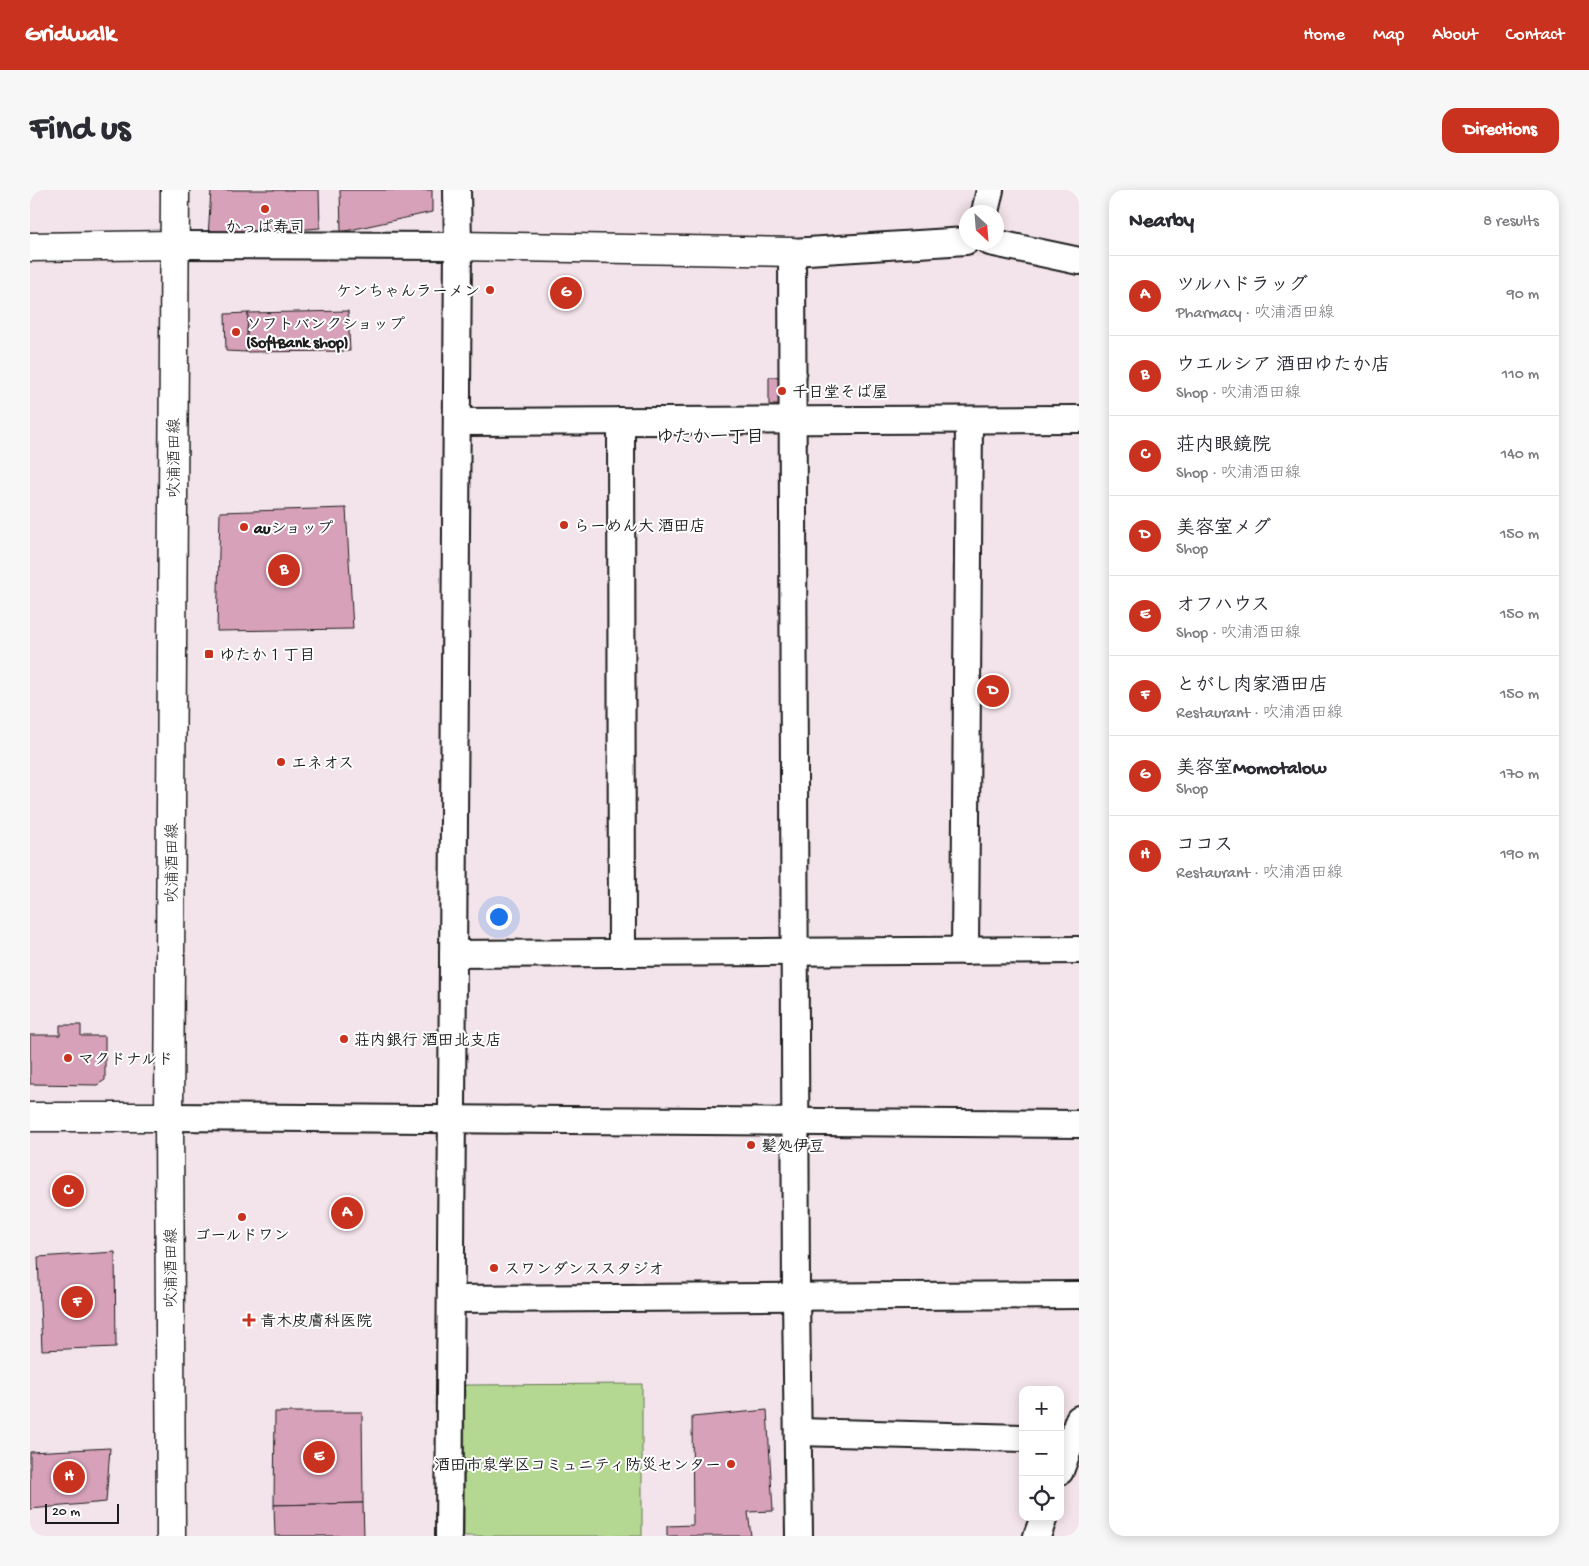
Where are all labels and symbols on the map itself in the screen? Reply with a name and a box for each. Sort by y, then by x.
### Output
marker: かっぱ寿司 [259,203,271,215]
north arrow [959,205,1004,250]
place label: かっぱ寿司 [225,218,305,239]
pin: G [550,274,582,312]
place label: ケンちゃんラーメン [336,283,480,303]
marker: ケンちゃんラーメン [484,284,496,296]
place label: ソフトバンクショップ (SoftBank shop) [246,316,405,354]
marker: ソフトバンクショップ (SoftBank shop) [230,326,242,338]
place label: 千日堂そば屋 [792,384,888,404]
marker: 千日堂そば屋 [776,385,788,397]
street label: 吹浦酒田線 [165,418,186,498]
district label: ゆたか一丁目 [656,428,764,449]
place label: らーめん大 酒田店 [574,517,706,538]
marker: らーめん大 酒田店 [558,519,570,531]
place label: auショップ [253,520,333,540]
marker: auショップ [238,521,250,533]
pin: B [268,551,300,589]
place label: ゆたか１丁目 [219,647,315,667]
marker: ゆたか１丁目 [203,648,215,660]
pin: D [977,672,1009,710]
place label: エネオス [291,755,354,775]
marker: エネオス [275,756,287,768]
street label: 吹浦酒田線 [163,823,184,903]
your location [486,904,512,930]
place label: 荘内銀行 酒田北支店 [354,1031,502,1052]
marker: 荘内銀行 酒田北支店 [338,1033,350,1045]
marker: マクドナルド [62,1052,74,1064]
place label: マクドナルド [78,1052,173,1071]
place label: 髪処伊豆 [761,1137,825,1158]
marker: 髪処伊豆 [745,1139,757,1151]
pin: C [52,1172,84,1210]
pin: A [331,1194,363,1232]
marker: ゴールドワン [236,1211,248,1223]
street label: 吹浦酒田線 [162,1228,183,1308]
place label: ゴールドワン [194,1228,290,1247]
place label: スワンダンススタジオ [504,1261,664,1281]
marker: スワンダンススタジオ [488,1262,500,1274]
pin: F [61,1283,93,1321]
place label: 青木皮膚科医院 [260,1312,372,1333]
marker: 青木皮膚科医院 [242,1313,256,1327]
pin: E [303,1438,335,1476]
place label: 酒田市泉学区コミュニティ防災センター [434,1456,721,1477]
pin: H [53,1458,85,1496]
marker: 酒田市泉学区コミュニティ防災センター [725,1458,737,1470]
scale bar [45,1501,119,1524]

